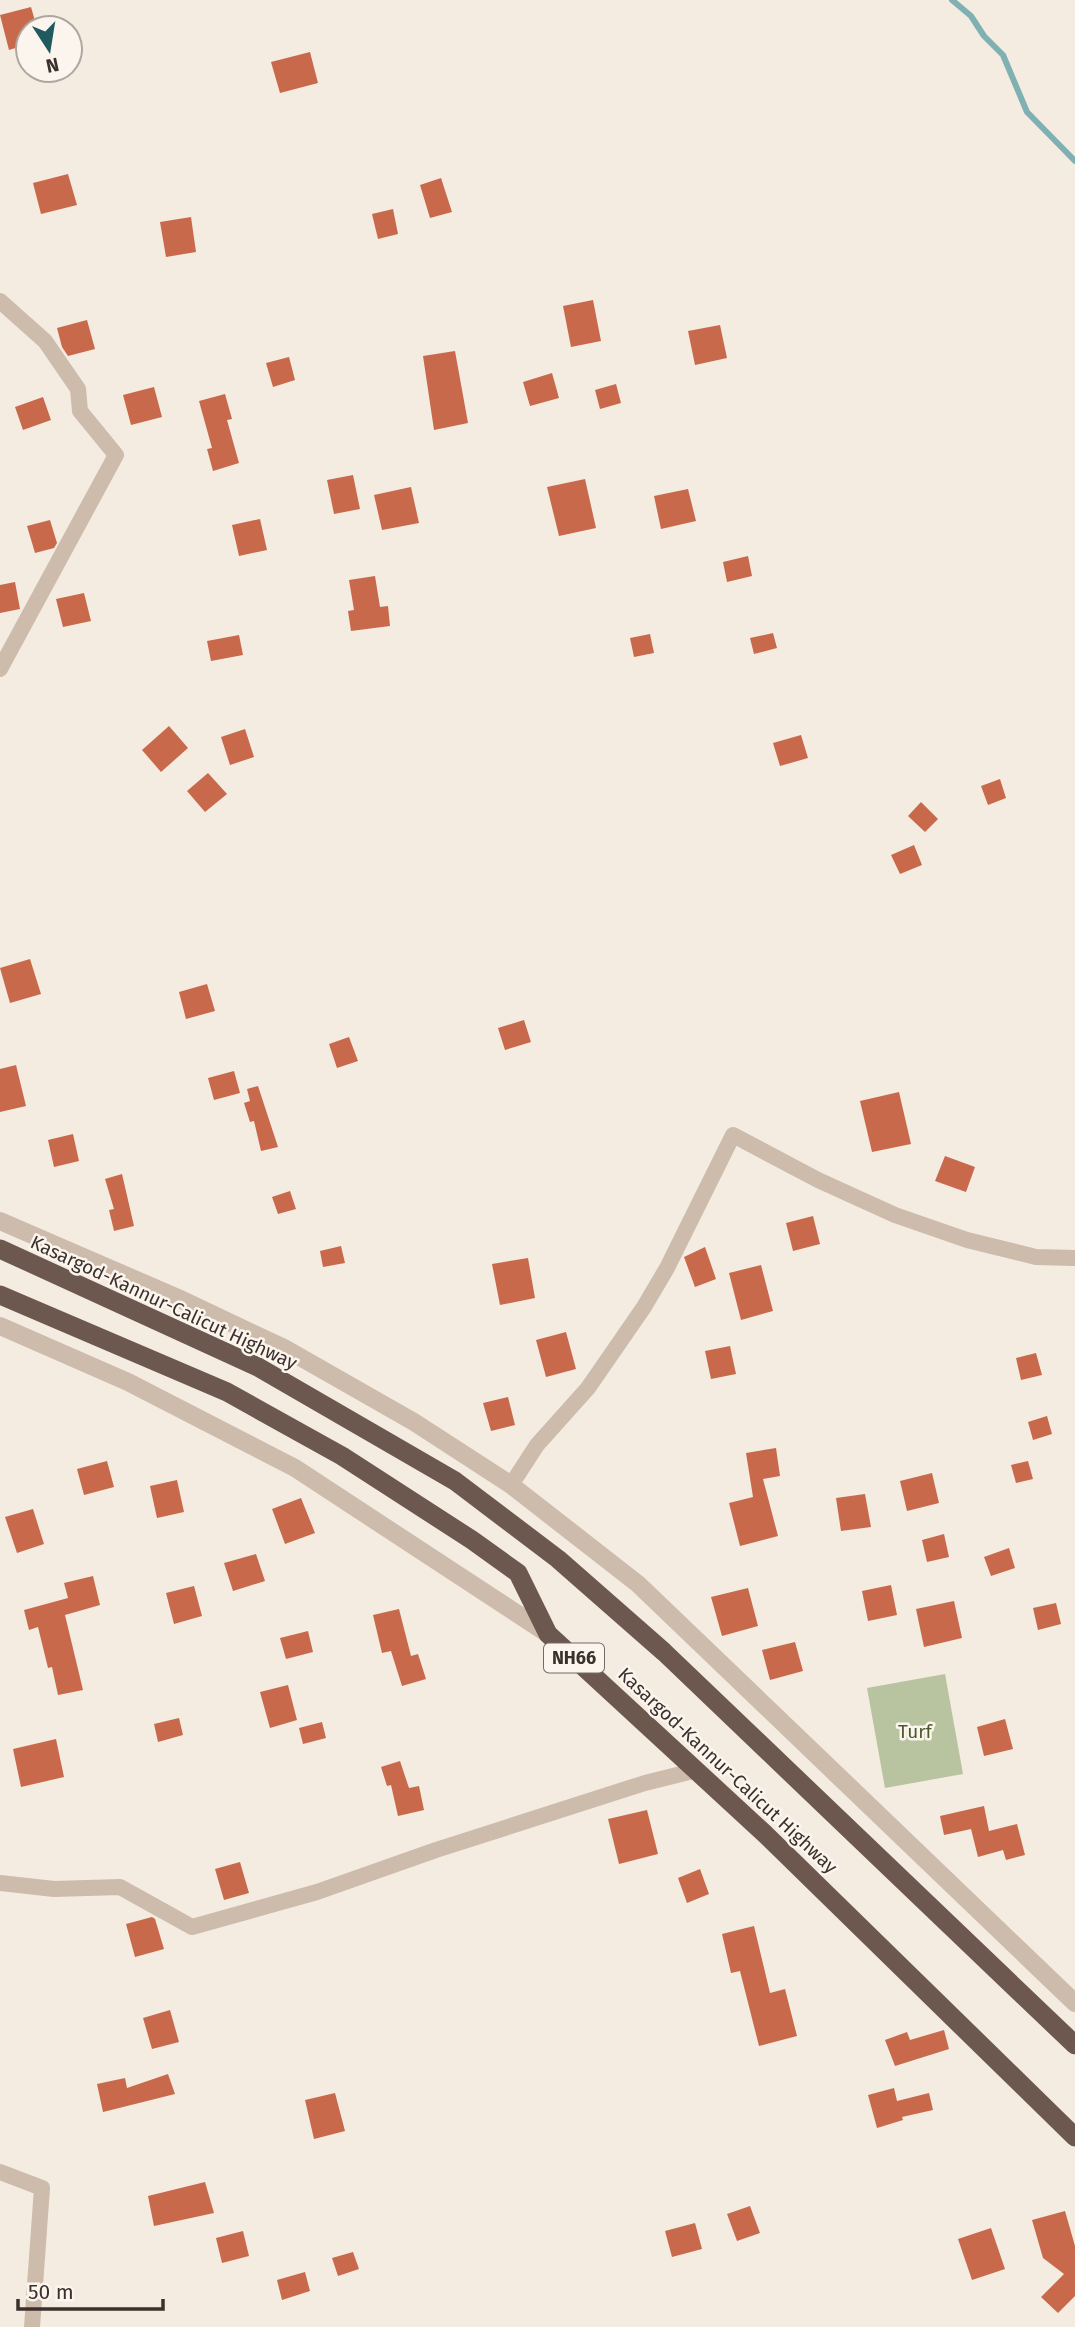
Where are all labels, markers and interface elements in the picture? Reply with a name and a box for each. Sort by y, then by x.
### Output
north arrow [14,14,84,84]
text: N [44,53,61,78]
street label: Kasargod-Kannur-Calicut Highway [27,1230,301,1375]
road number: NH66 [544,1644,604,1672]
street label: Kasargod-Kannur-Calicut Highway [613,1663,843,1879]
park label: Turf [898,1720,934,1743]
scale bar [18,2268,163,2312]
text: 50 m [28,2279,74,2305]

